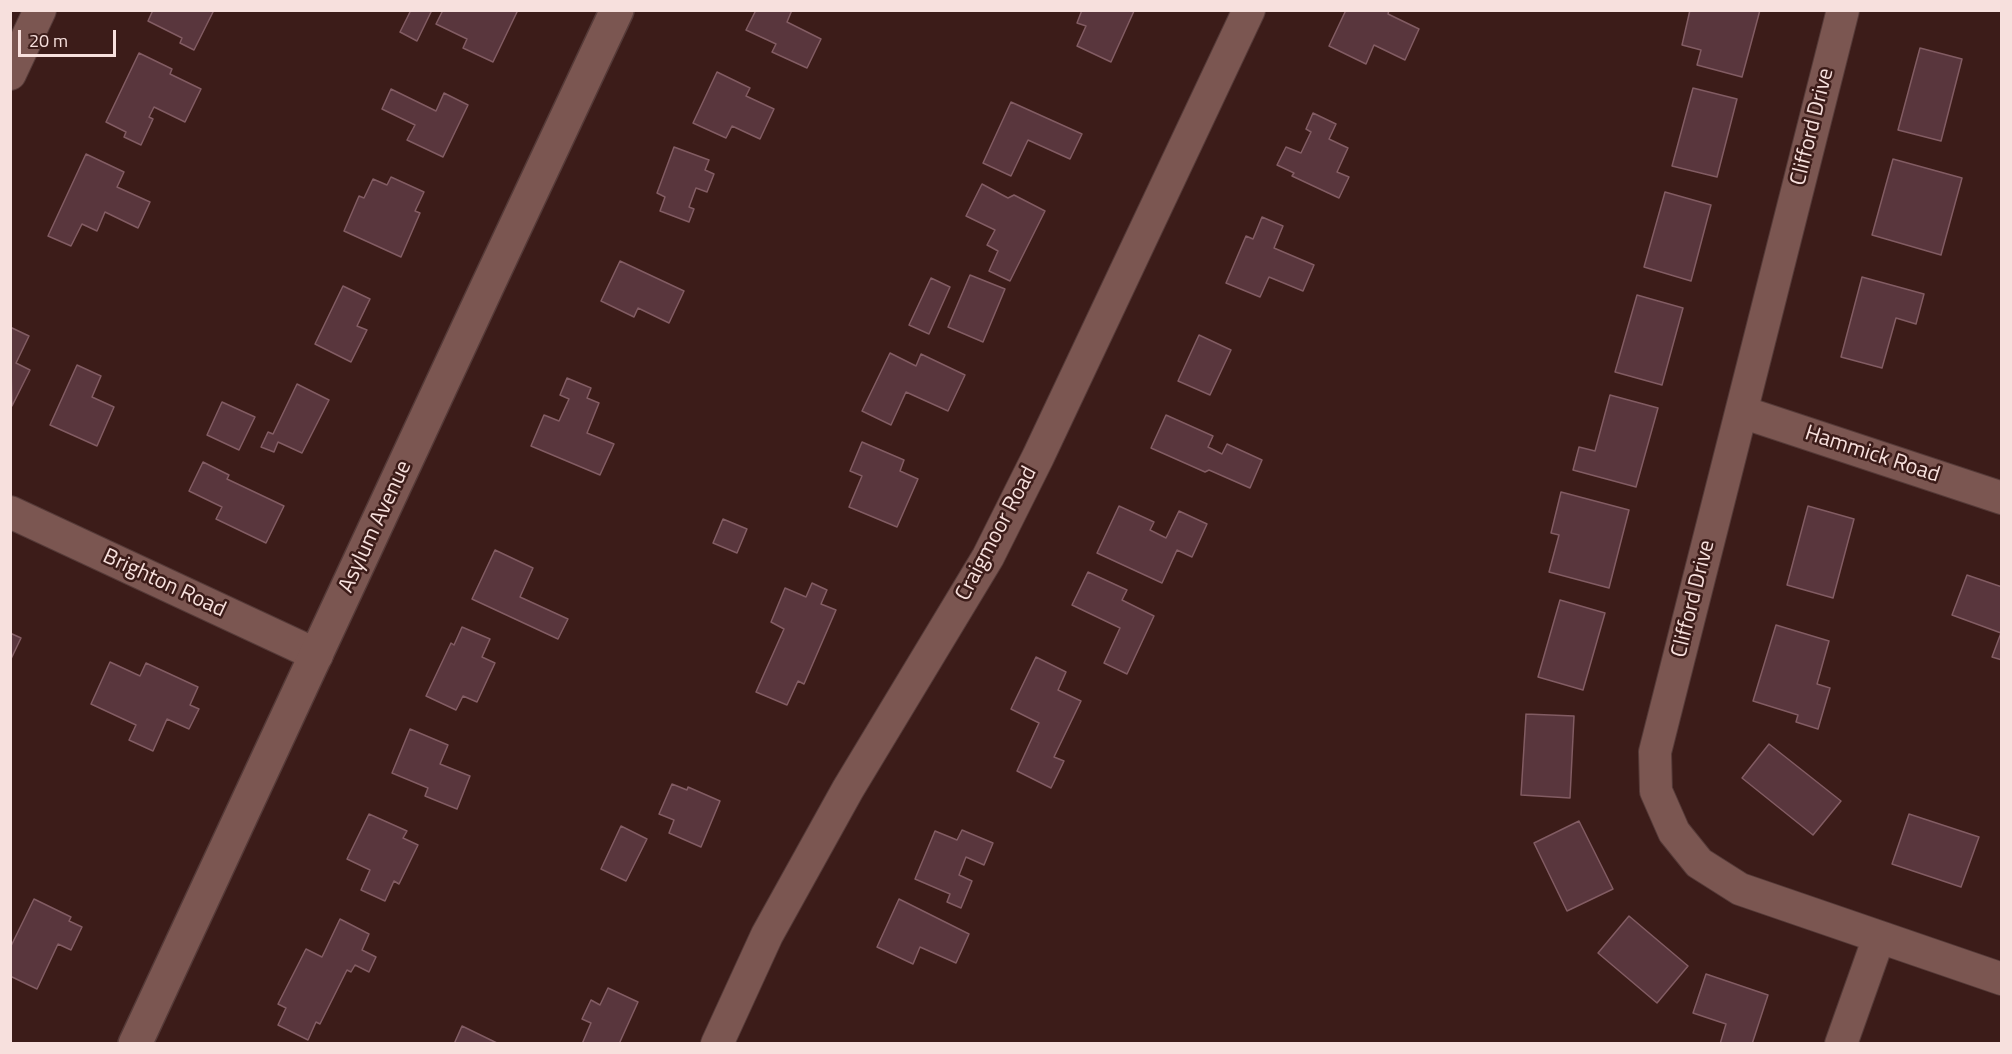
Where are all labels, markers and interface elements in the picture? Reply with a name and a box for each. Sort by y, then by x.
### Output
scale bar [21,18,118,56]
text: 20 m [29,27,68,54]
street label: Clifford Drive [1786,66,1840,188]
street label: Hammick Road [1801,421,1943,489]
street label: Asylum Avenue [334,457,418,597]
street label: Craigmoor Road [951,462,1043,606]
street label: Clifford Drive [1667,538,1721,660]
street label: Brighton Road [98,544,230,624]

